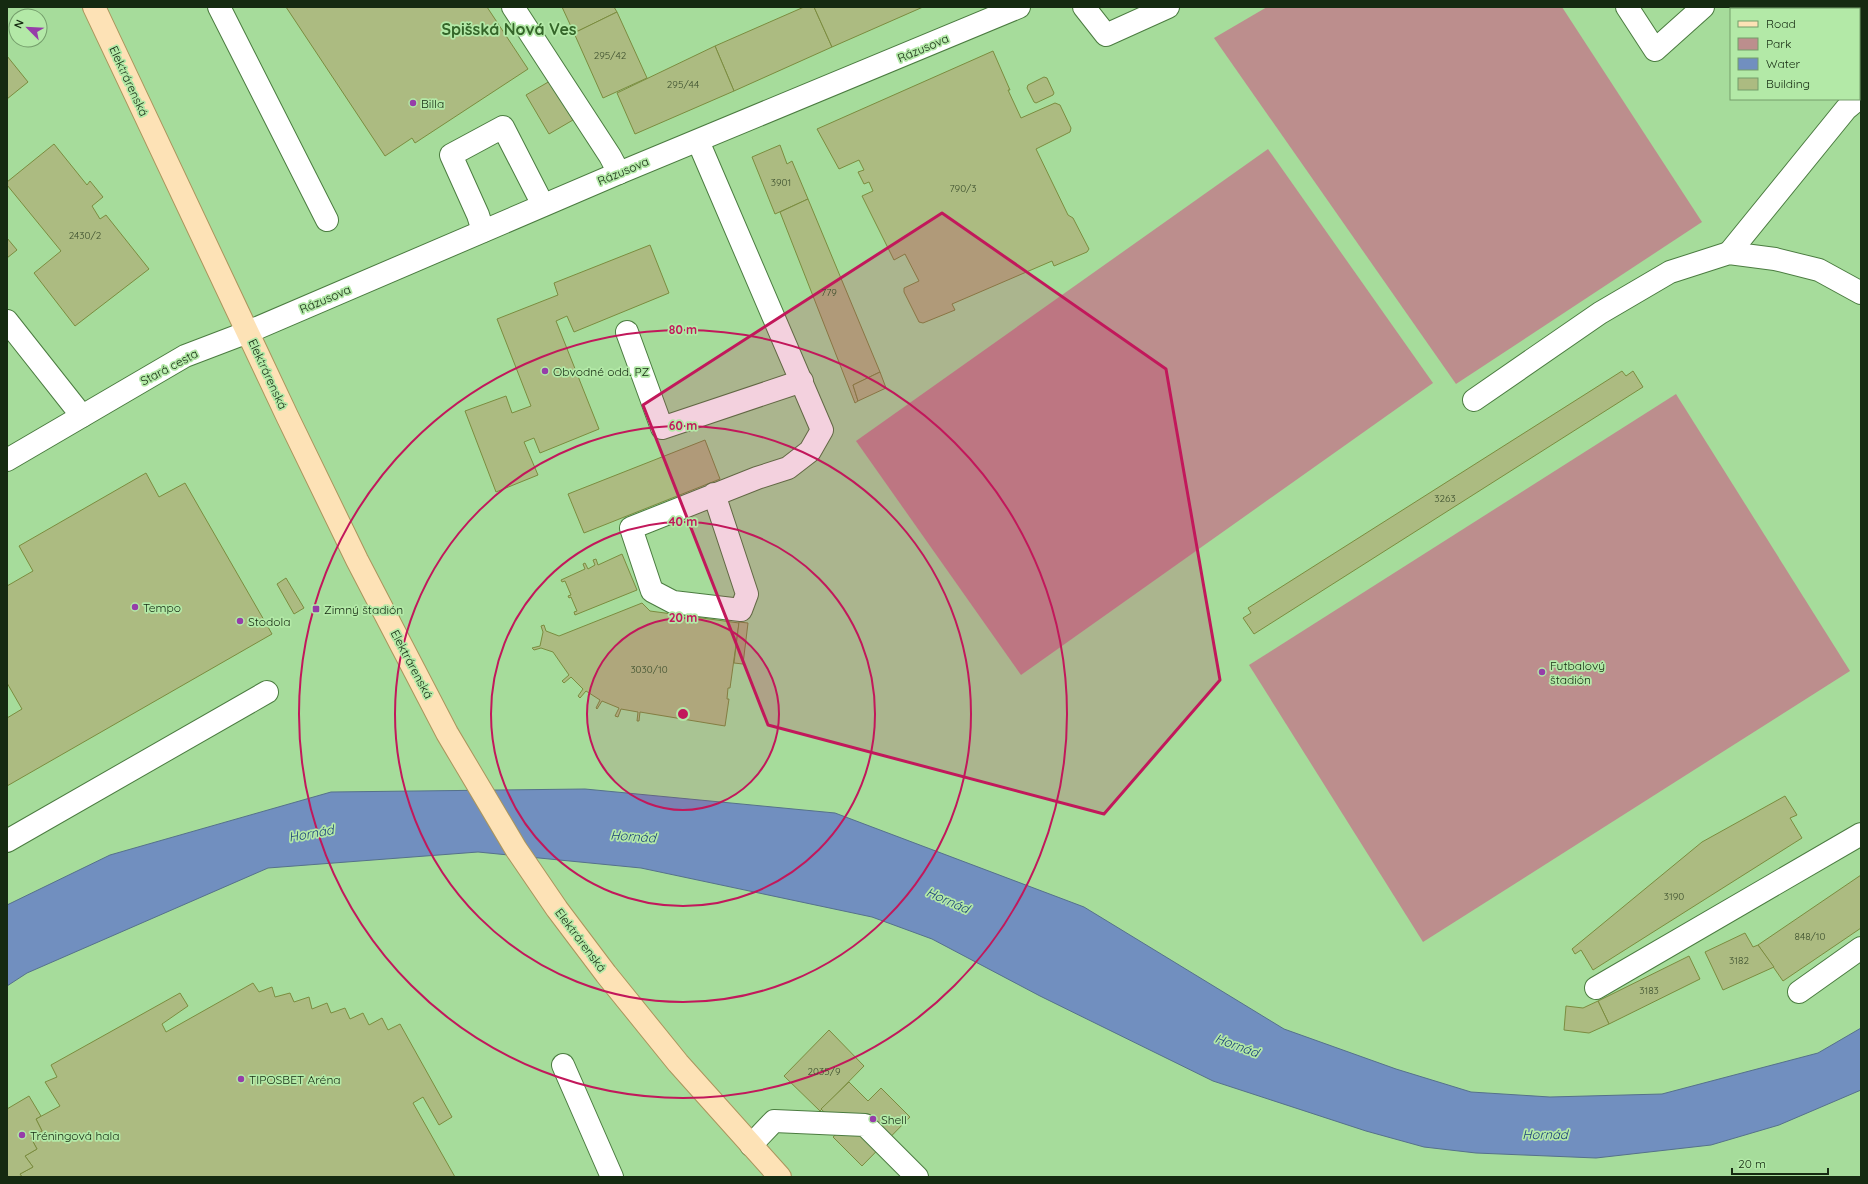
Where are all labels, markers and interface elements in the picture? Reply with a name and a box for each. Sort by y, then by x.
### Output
north arrow [8,8,48,48]
legend [1730,8,1860,100]
text: Road [1766,16,1796,31]
text: N [11,17,27,30]
district label: Spišská Nová Ves [441,19,577,39]
street label: Rázusova [895,30,951,66]
text: Park [1766,36,1791,51]
street label: Elektrárenská [106,43,152,119]
house number: 295/42 [594,49,627,62]
text: Water [1766,56,1801,71]
text: Building [1766,76,1810,91]
house number: 295/44 [667,78,699,91]
place label: Billa [421,96,444,111]
marker: Billa [408,98,418,108]
street label: Rázusova [595,153,651,189]
house number: 3901 [771,176,791,189]
house number: 790/3 [949,182,977,195]
house number: 2430/2 [69,229,102,242]
street label: Rázusova [297,281,353,317]
house number: 779 [821,286,837,299]
text: 80 m [669,322,697,337]
street label: Elektrárenská [245,336,291,412]
street label: Stará cesta [138,346,200,388]
place label: Obvodné odd. PZ [553,364,649,379]
marker: Obvodné odd. PZ [540,366,550,376]
text: 60 m [669,418,697,433]
house number: 3263 [1434,492,1456,505]
text: 40 m [669,514,697,529]
place label: Tempo [143,600,181,615]
marker: Tempo [130,602,140,612]
place label: Zimný štadión [324,602,403,617]
marker: Zimný štadión [311,604,321,614]
text: 20 m [669,610,697,625]
place label: Stodola [248,614,291,629]
marker: Stodola [235,616,245,626]
street label: Elektrárenská [388,627,436,701]
place label: Futbalový štadión [1550,658,1605,687]
house number: 3030/10 [630,663,668,676]
marker: Futbalový štadión [1537,667,1547,677]
centre of rings [676,707,690,721]
water label: Hornád [287,821,337,845]
water label: Hornád [610,826,658,846]
water label: Hornád [924,883,974,917]
house number: 3190 [1664,890,1684,903]
street label: Elektrárenská [552,905,610,975]
house number: 848/10 [1795,930,1826,943]
house number: 3182 [1729,954,1749,967]
house number: 3183 [1639,984,1659,997]
water label: Hornád [1213,1030,1263,1061]
house number: 2035/9 [808,1065,841,1078]
place label: TIPOSBET Aréna [249,1072,341,1087]
marker: TIPOSBET Aréna [236,1074,246,1084]
place label: Shell [881,1112,907,1127]
marker: Shell [868,1114,878,1124]
water label: Hornád [1522,1126,1570,1142]
place label: Tréningová hala [30,1128,120,1143]
marker: Tréningová hala [17,1130,27,1140]
scale bar [1732,1150,1828,1176]
text: 20 m [1738,1156,1766,1171]

